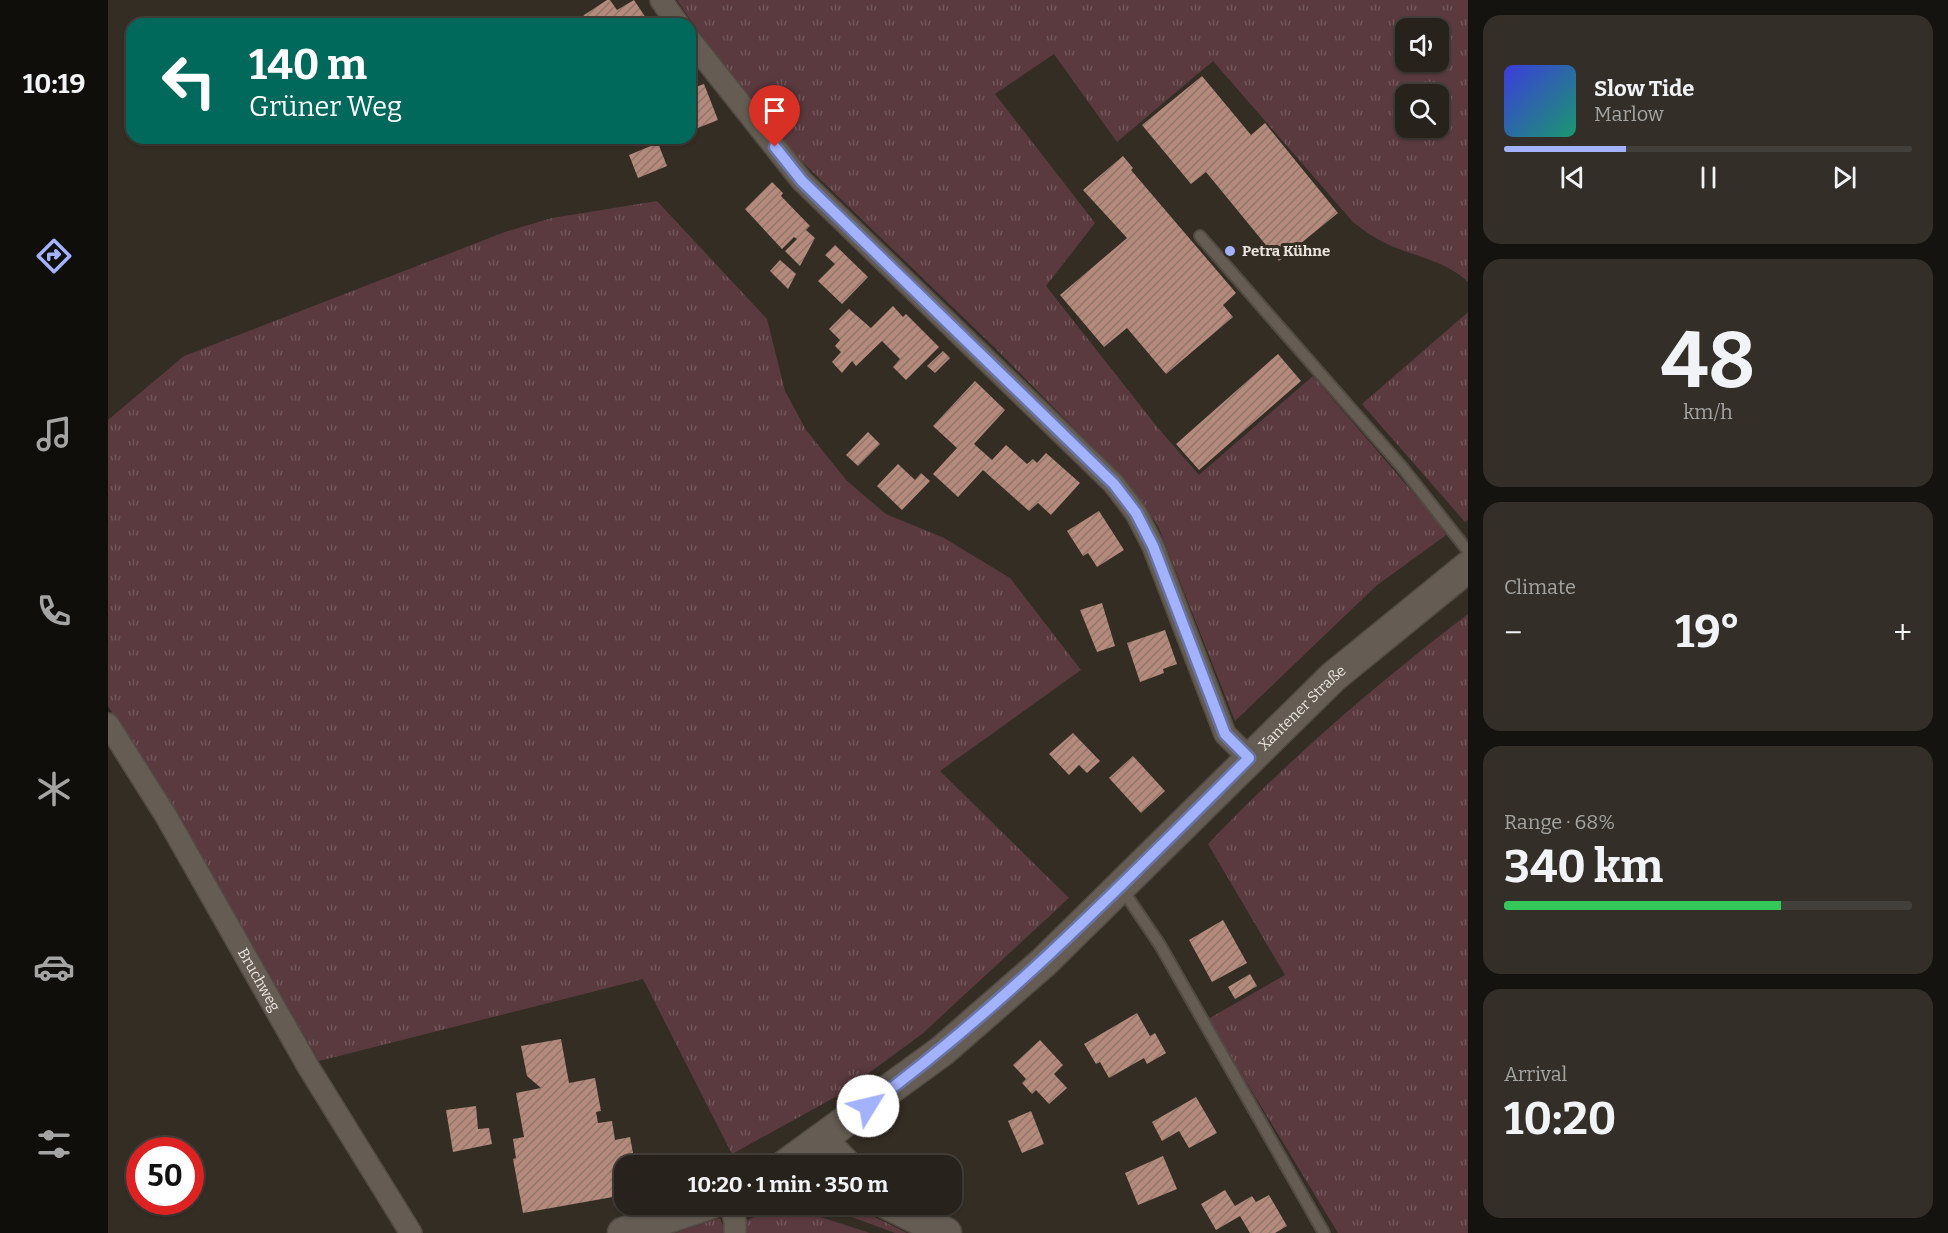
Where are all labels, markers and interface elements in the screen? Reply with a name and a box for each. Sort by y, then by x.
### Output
map controls [1395,18,1449,138]
button: sound [1395,18,1449,72]
text: 140 m [249,40,367,90]
icon: left [150,42,228,120]
text: 10:19 [23,68,85,100]
text: Slow Tide [1594,75,1694,102]
button: search [1395,84,1449,138]
pin [749,85,800,147]
text: Grüner Weg [249,91,402,123]
icon: arrive [758,94,791,127]
text: Marlow [1594,102,1664,126]
icon: previous [1556,161,1589,194]
icon: pause [1692,161,1725,194]
icon: next [1828,161,1861,194]
icon: directions [33,235,75,277]
place label: Petra Kühne [1242,242,1330,260]
marker: Petra Kühne [1223,244,1237,258]
text: 48 [1661,314,1755,408]
text: km/h [1683,400,1733,424]
icon: music [33,413,75,455]
text: Climate [1504,575,1576,599]
icon: phone [33,590,75,632]
text: 19° [1675,605,1740,659]
text: − [1504,613,1522,653]
text: + [1893,613,1912,653]
street label: Xantener Straße [1255,661,1349,754]
icon: climate [33,768,75,810]
text: Range · 68% [1504,810,1615,834]
text: 340 km [1504,840,1663,894]
street label: Bruchweg [234,945,284,1015]
icon: car [33,946,75,988]
text: Arrival [1504,1062,1567,1086]
position arrow [836,1074,900,1138]
text: 10:20 [1504,1092,1616,1146]
icon: filters [33,1123,75,1165]
speed limit sign: 50 [126,1137,204,1215]
text: 10:20 · 1 min · 350 m [688,1171,888,1198]

